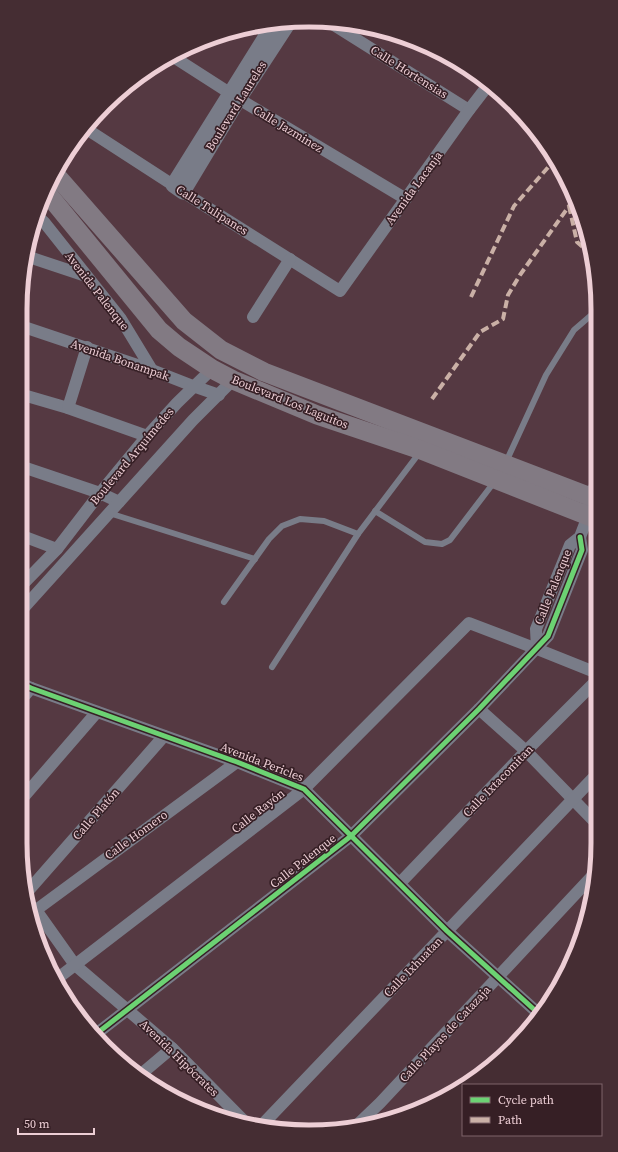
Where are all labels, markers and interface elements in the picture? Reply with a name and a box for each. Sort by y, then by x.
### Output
street label: Calle Hortensias [367,42,451,102]
street label: Boulevard Laureles [202,58,270,154]
street label: Calle Jazminez [250,102,326,156]
street label: Avenida Lacanja [382,147,447,228]
street label: Calle Tulipanes [173,181,251,239]
street label: Avenida Palenque [61,248,133,334]
street label: Avenida Bonampak [69,336,172,385]
street label: Boulevard Los Laguitos [229,371,351,433]
street label: Boulevard Arquímedes [87,404,177,508]
street label: Calle Palenque [531,547,575,627]
street label: Avenida Pericles [218,739,306,785]
street label: Calle Ixtacomitan [459,741,537,821]
street label: Calle Platón [69,785,123,843]
street label: Calle Rayón [228,785,288,837]
street label: Calle Homero [101,807,171,863]
street label: Calle Palenque [267,830,339,892]
street label: Calle Ixhuatan [380,933,446,1001]
street label: Calle Playas de Catazaja [396,982,495,1086]
street label: Avenida Hipócrates [136,1016,222,1100]
legend [462,1084,602,1136]
text: Cycle path [498,1092,554,1108]
scale bar [18,1110,94,1136]
text: Path [498,1112,522,1128]
text: 50 m [24,1116,50,1132]

